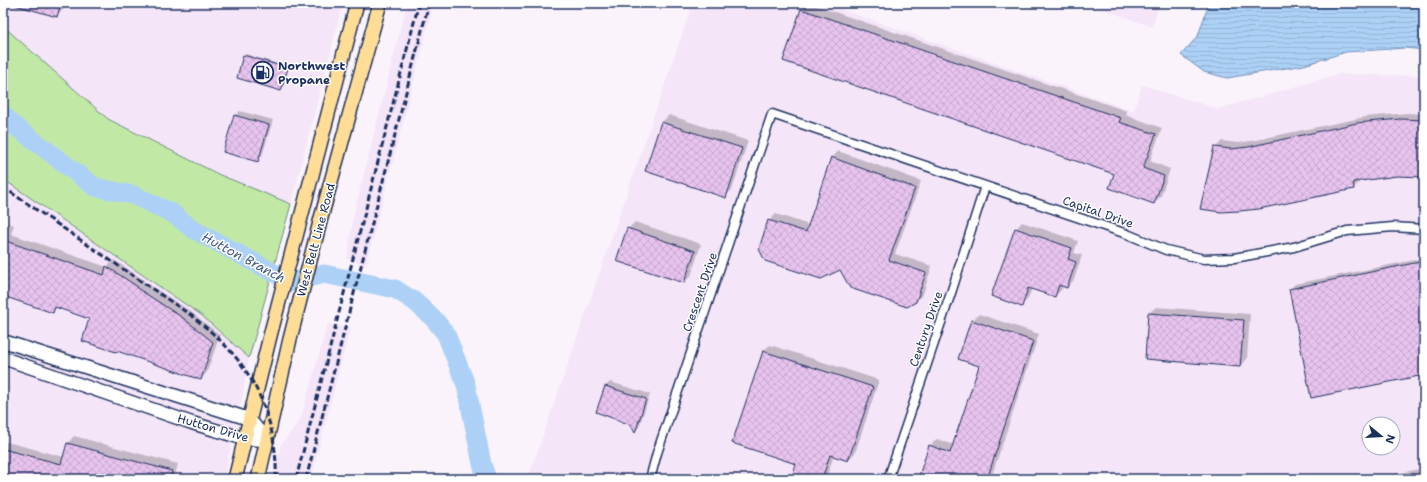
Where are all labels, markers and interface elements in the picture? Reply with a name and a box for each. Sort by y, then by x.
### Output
place label: Northwest Propane [278,58,345,88]
fuel station icon: Northwest Propane [249,60,275,86]
street label: West Belt Line Road [293,181,339,299]
street label: Capital Drive [1060,192,1136,232]
water label: Hutton Branch [199,228,288,287]
street label: Crescent Drive [679,250,721,334]
street label: Century Drive [906,289,946,369]
street label: Hutton Drive [175,410,251,446]
north arrow [1361,416,1401,456]
text: N [1381,432,1399,446]

